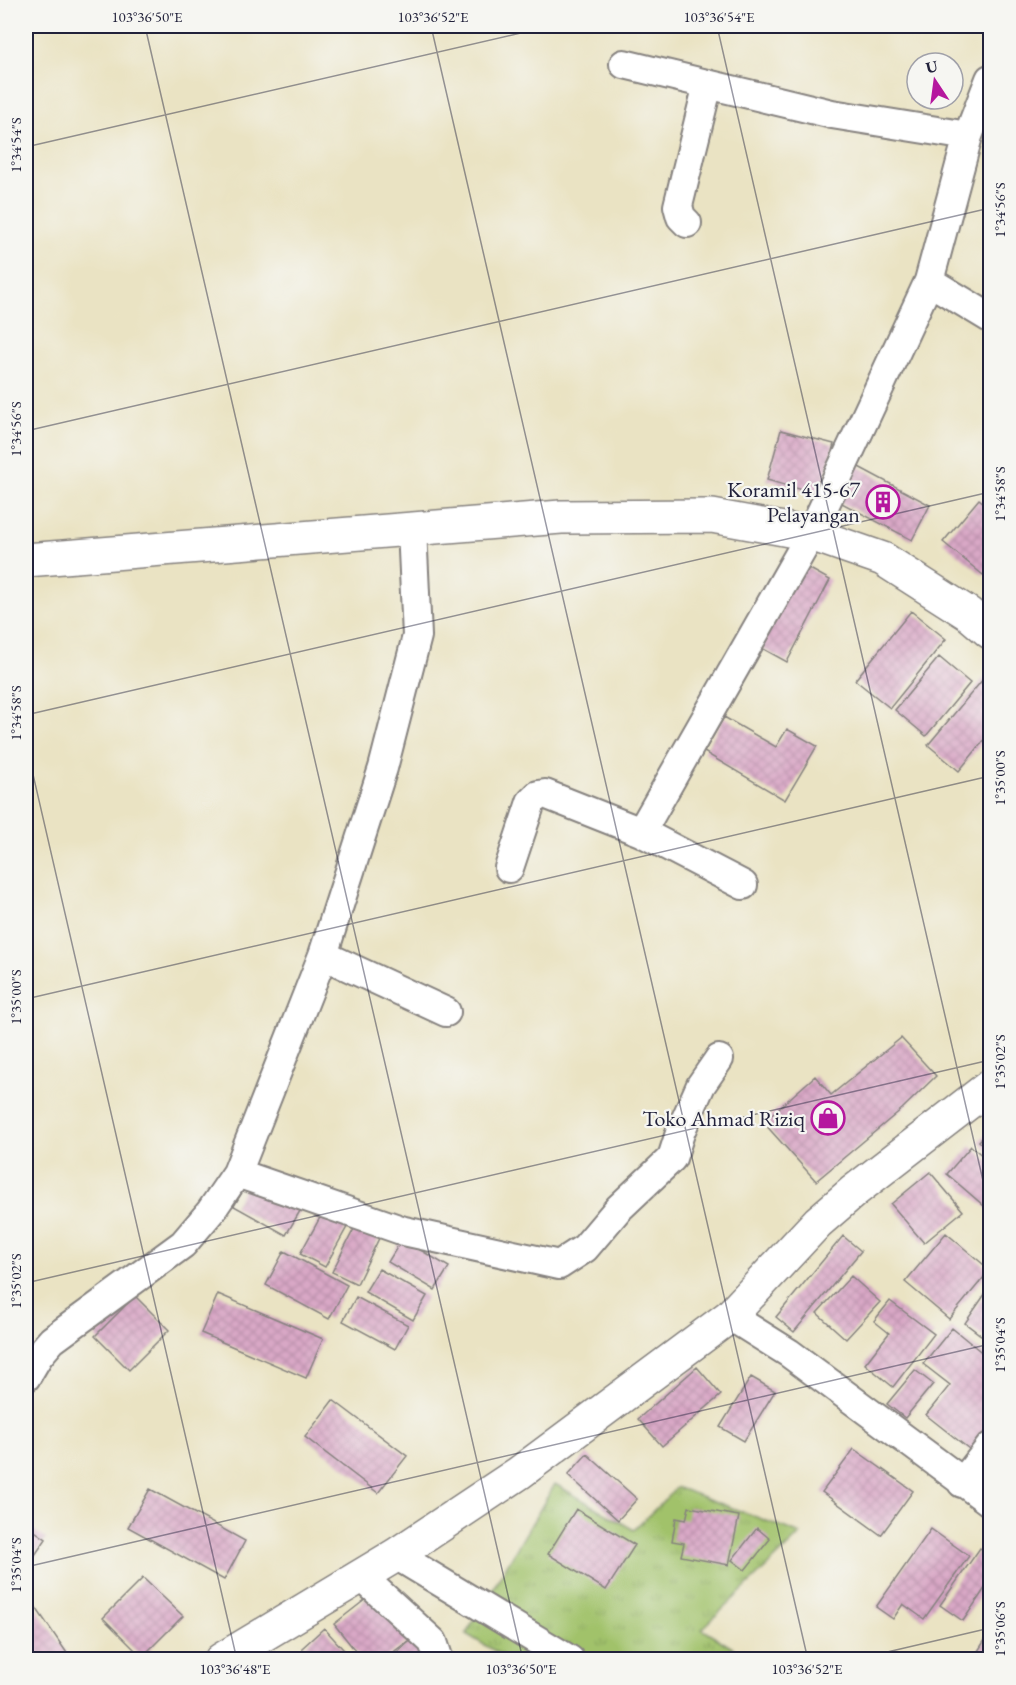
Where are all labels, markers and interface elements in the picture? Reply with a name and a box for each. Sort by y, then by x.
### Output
text: 103°36'50"E [111,7,183,26]
text: 103°36'52"E [397,7,469,26]
text: 103°36'54"E [683,7,755,26]
north arrow [905,51,965,111]
text: U [924,55,940,78]
text: 1°34'54"S [6,117,25,173]
text: 1°34'56"S [990,182,1009,238]
text: 1°34'56"S [6,401,25,457]
text: 1°34'58"S [990,466,1009,522]
place label: Koramil 415-67 Pelayangan [727,475,860,529]
building icon: Koramil 415-67 Pelayangan [865,484,901,520]
text: 1°34'58"S [6,685,25,741]
text: 1°35'00"S [990,750,1009,806]
text: 1°35'00"S [6,969,25,1025]
text: 1°35'02"S [990,1034,1009,1090]
shop icon: Toko Ahmad Riziq [810,1100,846,1136]
place label: Toko Ahmad Riziq [642,1104,806,1133]
text: 1°35'02"S [6,1253,25,1309]
text: 1°35'04"S [990,1317,1009,1373]
text: 1°35'04"S [6,1537,25,1593]
text: 1°35'06"S [990,1601,1009,1657]
text: 103°36'48"E [199,1659,271,1678]
text: 103°36'50"E [485,1659,557,1678]
text: 103°36'52"E [771,1659,843,1678]

